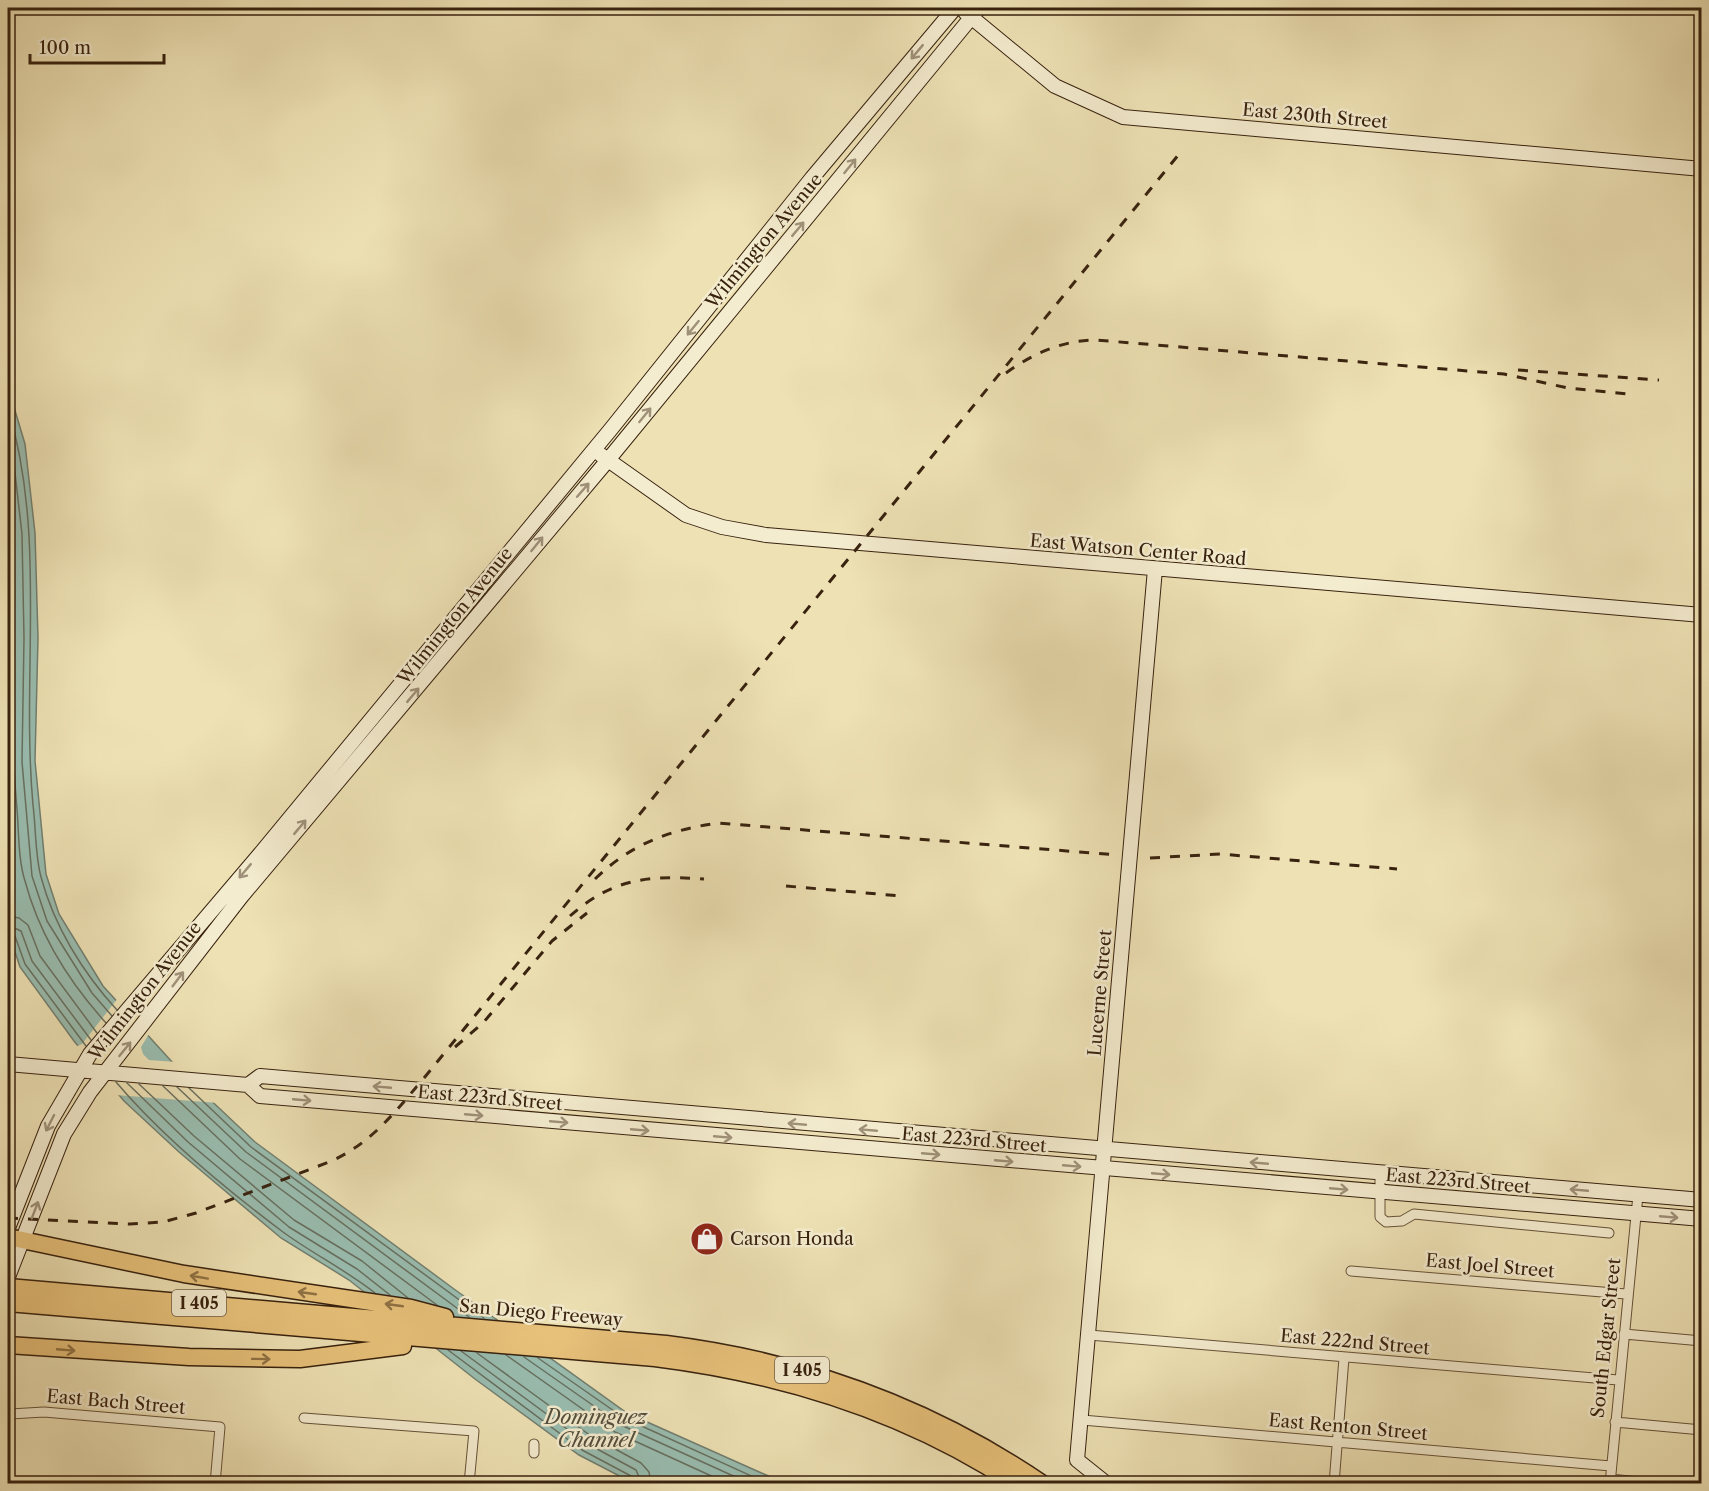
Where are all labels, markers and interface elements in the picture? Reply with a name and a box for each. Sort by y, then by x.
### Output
scale bar [30,27,164,65]
text: 100 m [39,37,91,59]
one-way arrow [911,44,924,60]
street label: East 230th Street [1241,99,1389,133]
one-way arrow [843,158,856,174]
street label: Wilmington Avenue [700,169,827,314]
one-way arrow [792,221,805,237]
one-way arrow [686,319,699,335]
one-way arrow [639,407,652,423]
one-way arrow [576,482,590,497]
street label: East Watson Center Road [1029,530,1247,570]
one-way arrow [530,536,543,552]
street label: Wilmington Avenue [392,543,517,690]
one-way arrow [406,688,420,703]
one-way arrow [293,820,307,835]
one-way arrow [238,863,251,879]
street label: Wilmington Avenue [83,917,206,1066]
street label: Lucerne Street [1084,928,1117,1057]
one-way arrow [172,972,185,988]
one-way arrow [118,1041,131,1057]
one-way arrow [373,1081,393,1092]
street label: East 223rd Street [417,1081,564,1115]
one-way arrow [291,1095,311,1106]
one-way arrow [464,1110,484,1121]
one-way arrow [44,1113,56,1131]
one-way arrow [548,1117,568,1128]
one-way arrow [787,1118,807,1129]
street label: East 223rd Street [901,1123,1048,1157]
one-way arrow [858,1124,878,1135]
one-way arrow [630,1125,650,1136]
one-way arrow [712,1132,732,1143]
one-way arrow [921,1149,941,1160]
one-way arrow [994,1155,1014,1166]
one-way arrow [1250,1157,1270,1168]
one-way arrow [1062,1161,1082,1172]
street label: East 223rd Street [1385,1164,1532,1198]
one-way arrow [1151,1169,1171,1180]
one-way arrow [1329,1184,1349,1195]
one-way arrow [1570,1184,1590,1195]
one-way arrow [30,1201,41,1220]
one-way arrow [1658,1211,1678,1222]
shop icon: Carson Honda [689,1221,725,1257]
place label: Carson Honda [730,1228,854,1250]
street label: East Joel Street [1425,1249,1556,1283]
street label: South Edgar Street [1587,1256,1625,1419]
one-way arrow [189,1271,209,1282]
one-way arrow [297,1288,317,1299]
road number: I 405 [172,1290,226,1316]
street label: San Diego Freeway [458,1295,625,1331]
one-way arrow [385,1300,405,1311]
street label: East 222nd Street [1279,1325,1431,1360]
one-way arrow [55,1344,75,1355]
one-way arrow [250,1353,270,1364]
road number: I 405 [775,1357,829,1383]
street label: East Bach Street [46,1385,187,1419]
water label: Dominguez Channel [543,1405,649,1452]
street label: East Renton Street [1267,1409,1429,1445]

